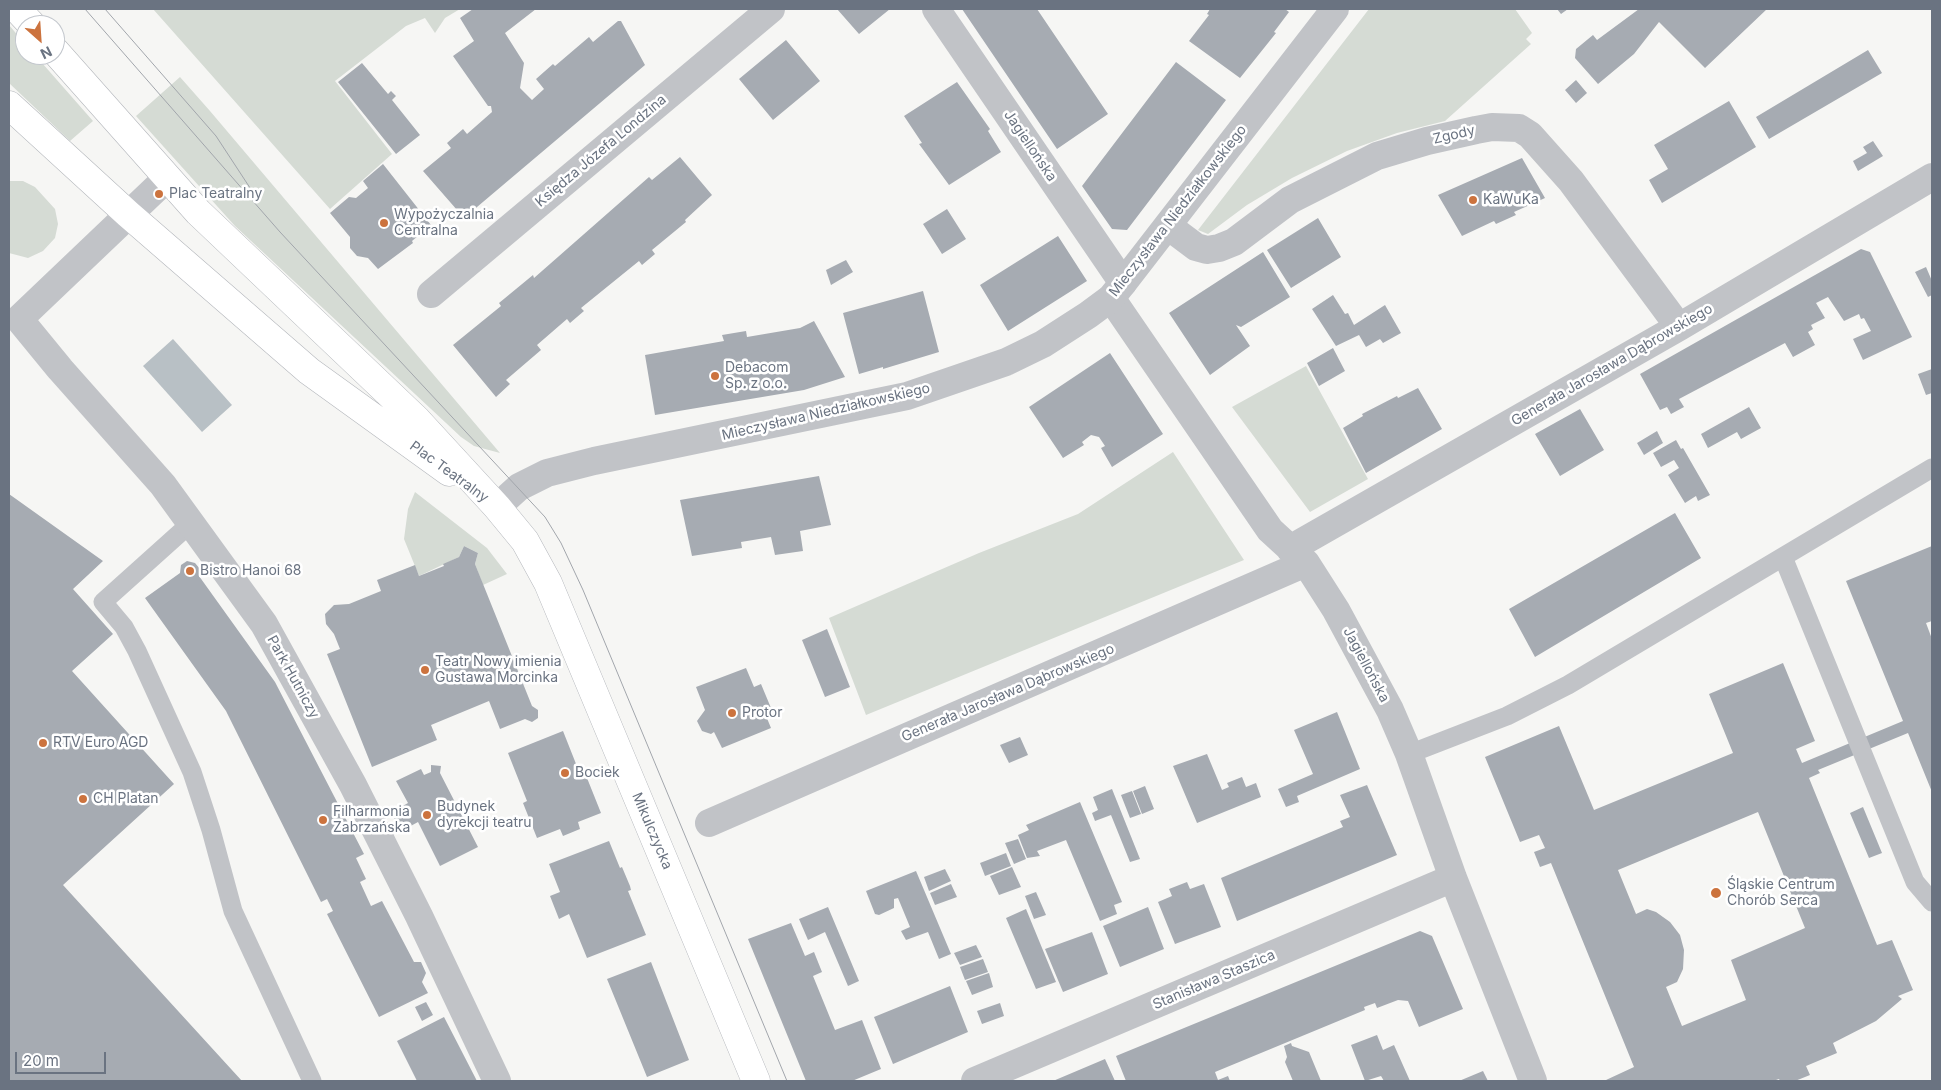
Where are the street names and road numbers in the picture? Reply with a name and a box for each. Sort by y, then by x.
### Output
street label: Księdza Józefa Londzina [532,91,670,211]
street label: Jagiellońska [1000,107,1060,185]
street label: Mieczysława Niedziałkowskiego [1106,122,1250,300]
street label: Zgody [1432,122,1476,148]
street label: Generała Jarosława Dąbrowskiego [1508,300,1716,430]
street label: Mieczysława Niedziałkowskiego [720,380,932,444]
street label: Plac Teatralny [406,438,492,506]
street label: Jagiellońska [1339,625,1393,705]
street label: Park Hutniczy [263,633,323,721]
street label: Generała Jarosława Dąbrowskiego [899,640,1117,746]
street label: Mikulczycka [628,790,676,872]
street label: Stanisława Staszica [1150,947,1278,1013]

